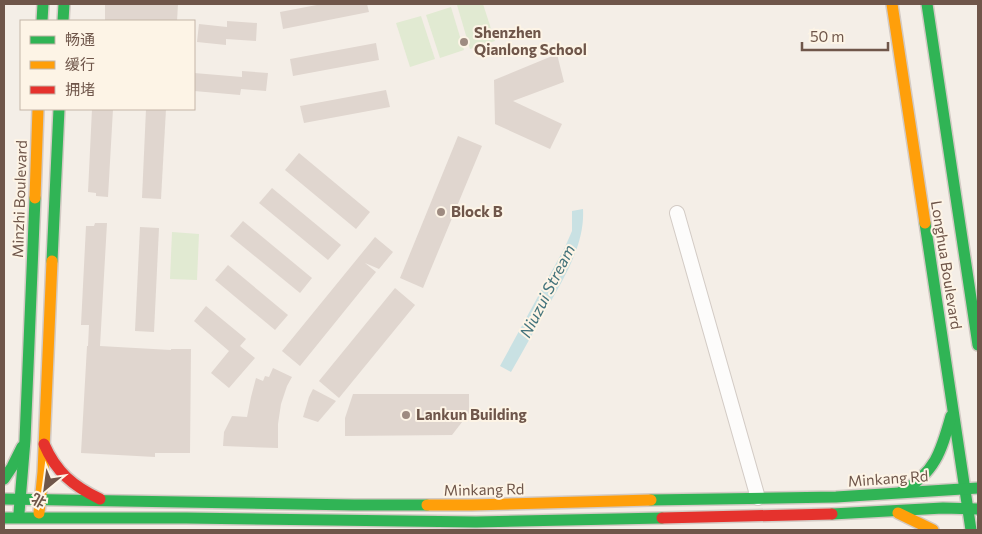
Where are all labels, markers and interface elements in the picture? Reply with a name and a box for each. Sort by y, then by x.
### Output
legend [20,20,195,110]
scale bar [802,20,888,52]
place label: Shenzhen Qianlong School [474,23,587,58]
text: 50 m [810,27,844,45]
text: 畅通 [65,30,95,48]
marker: Shenzhen Qianlong School [458,36,470,48]
text: 缓行 [65,55,95,73]
text: 拥堵 [65,80,95,98]
street label: Minzhi Boulevard [8,140,30,258]
street label: Longhua Boulevard [928,199,966,331]
place label: Block B [451,202,503,220]
marker: Block B [435,206,447,218]
water label: Niuzui Stream [515,241,578,340]
place label: Lankun Building [416,405,527,423]
marker: Lankun Building [400,409,412,421]
north arrow [20,464,70,514]
street label: Minkang Rd [847,466,929,490]
street label: Minkang Rd [444,479,524,499]
text: 北 [28,490,49,512]

